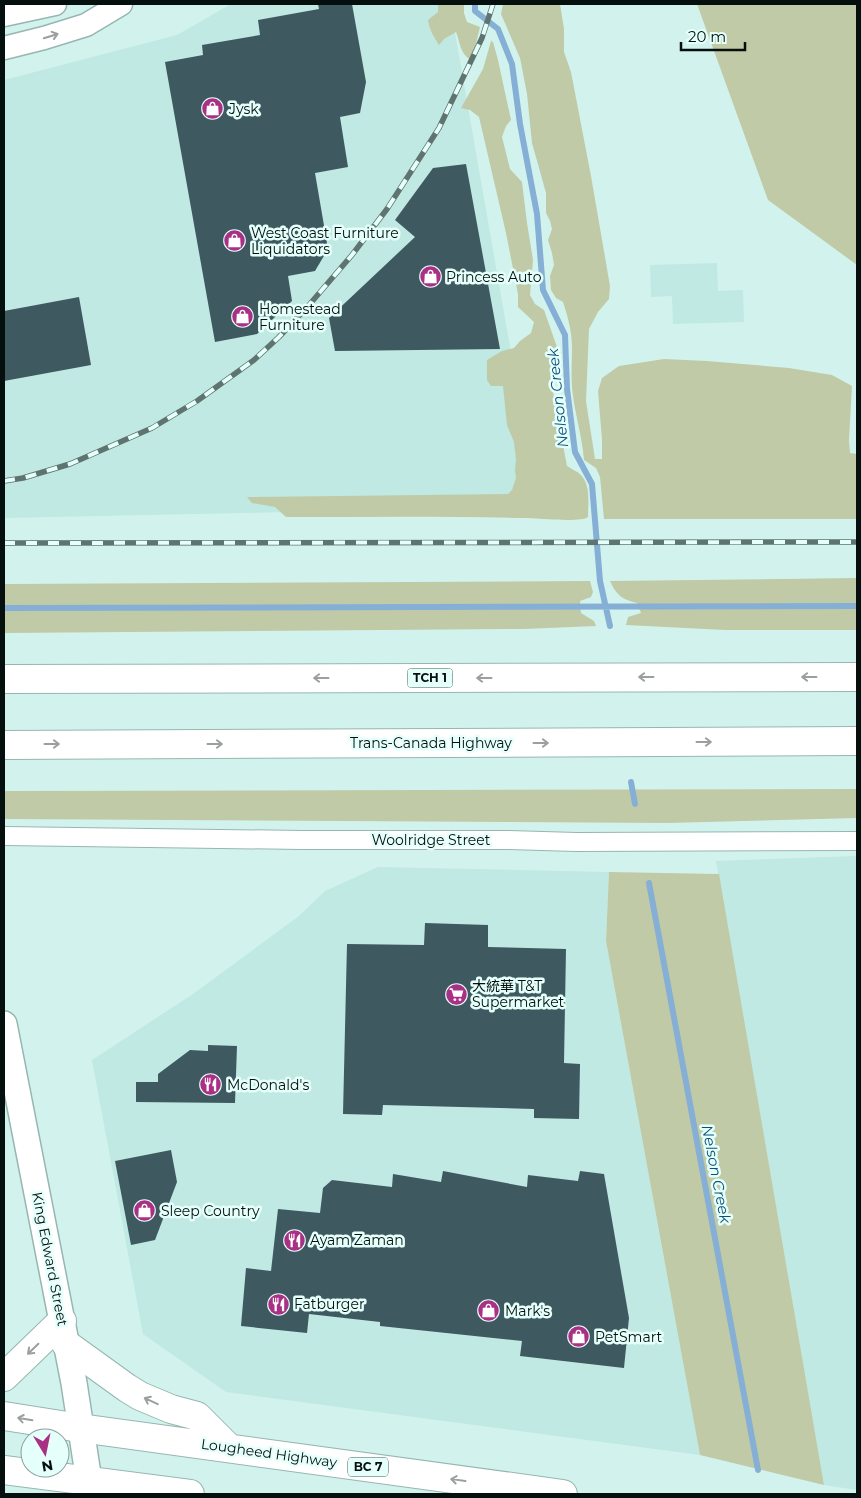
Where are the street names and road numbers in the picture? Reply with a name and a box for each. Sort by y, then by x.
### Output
road number: TCH 1 [408,668,452,688]
street label: Trans-Canada Highway [350,734,512,752]
street label: Woolridge Street [372,831,491,849]
street label: King Edward Street [28,1190,72,1328]
street label: Lougheed Highway [200,1435,339,1472]
road number: BC 7 [348,1458,388,1476]

